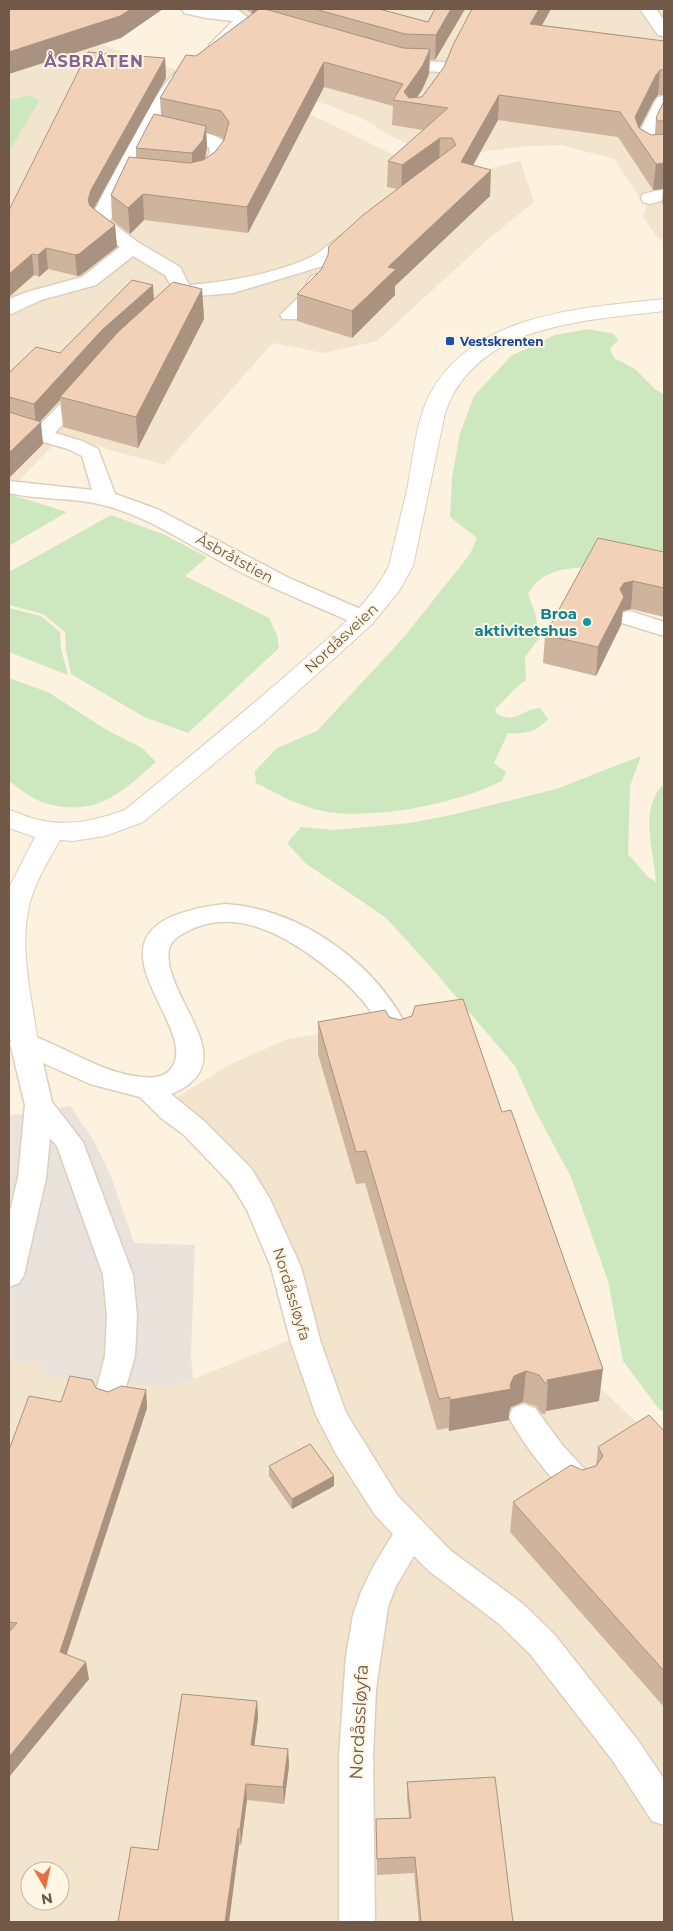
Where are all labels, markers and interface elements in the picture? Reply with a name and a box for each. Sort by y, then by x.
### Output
district label: ÅSBRÅTEN [43,51,144,71]
place label: Vestskrenten [459,334,543,349]
marker: Vestskrenten [444,335,456,347]
street label: Åsbråtstien [193,529,277,587]
street label: Nordåsveien [300,599,382,677]
place label: Broa aktivitetshus [475,604,577,640]
marker: Broa aktivitetshus [581,616,593,628]
street label: Nordåssløyfa [269,1245,315,1343]
street label: Nordåssløyfa [345,1664,373,1780]
north arrow [20,1861,70,1911]
text: N [40,1889,54,1909]

